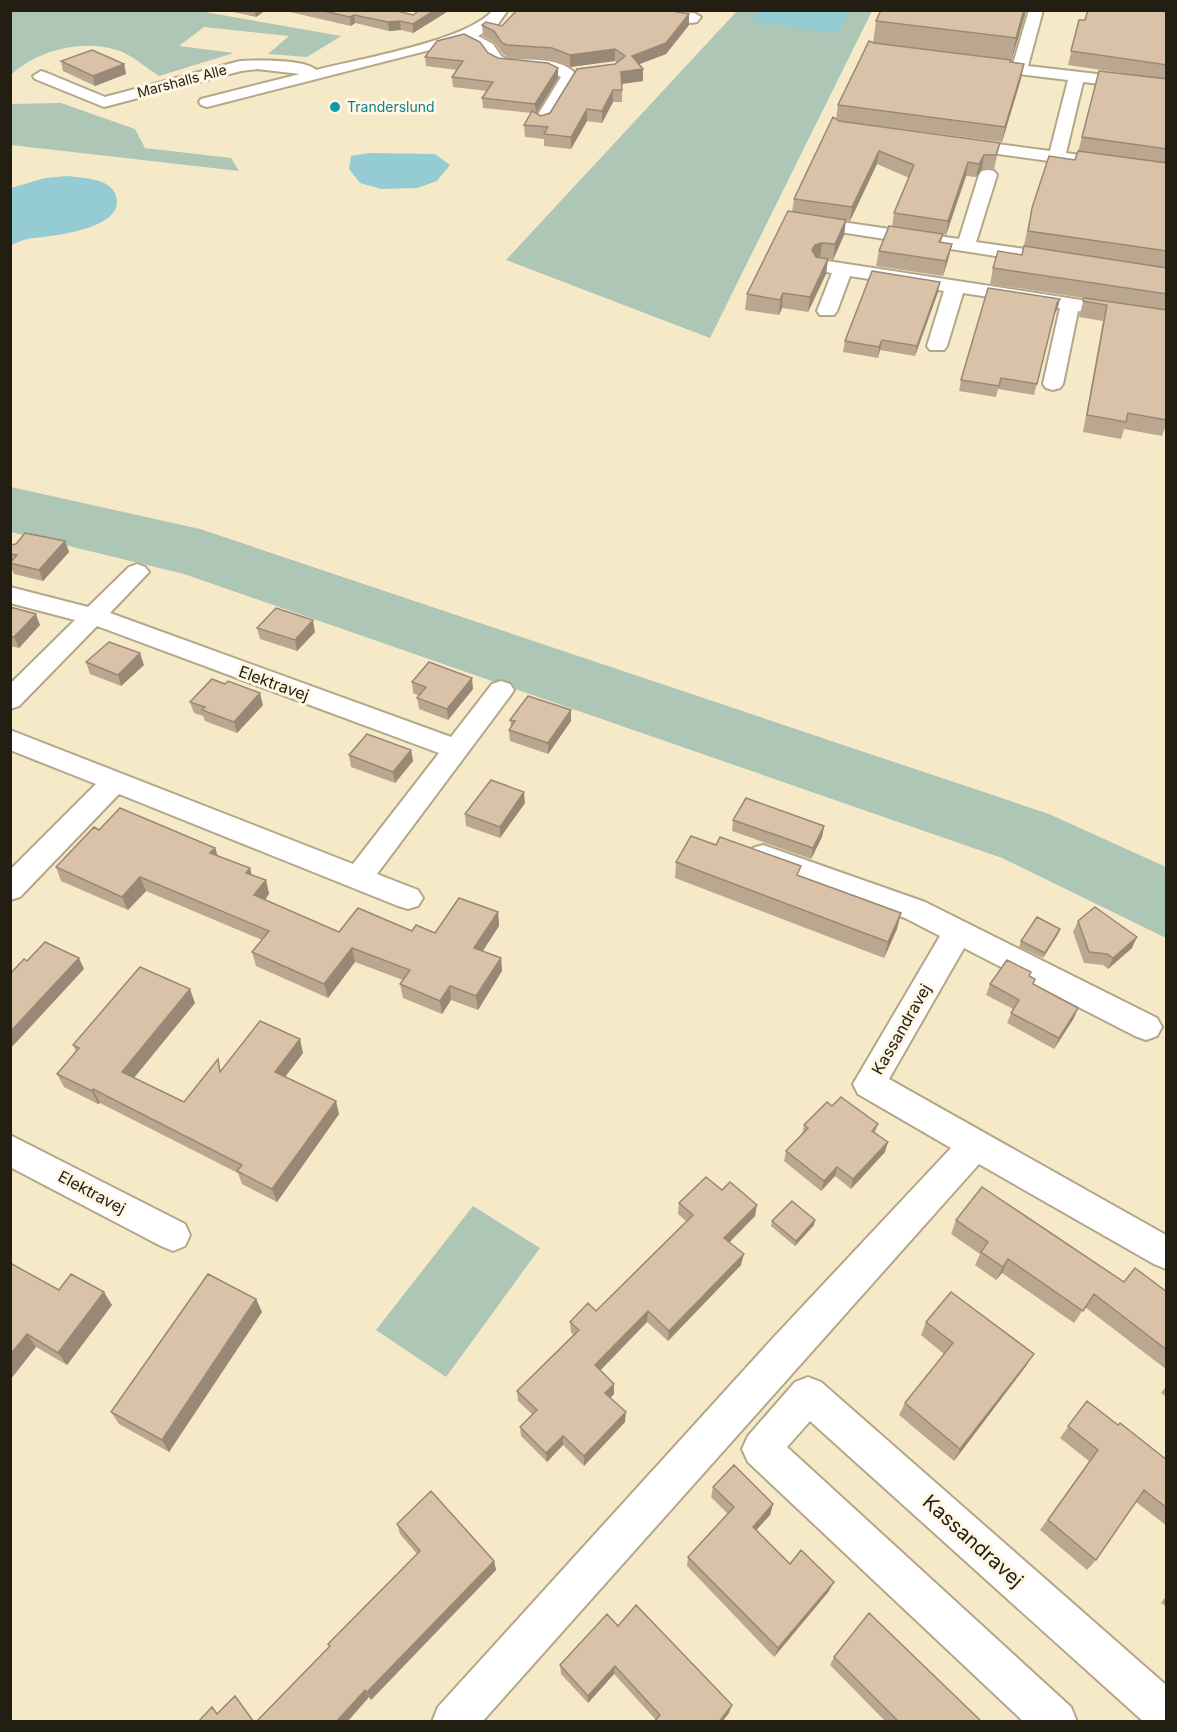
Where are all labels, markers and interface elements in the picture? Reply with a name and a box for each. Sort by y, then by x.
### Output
street label: Marshalls Alle [135,60,229,101]
place label: Tranderslund [347,98,435,115]
marker: Tranderslund [328,100,342,114]
street label: Elektravej [236,661,312,705]
street label: Kassandravej [867,980,935,1078]
street label: Elektravej [55,1166,129,1218]
street label: Kassandravej [918,1490,1028,1592]

